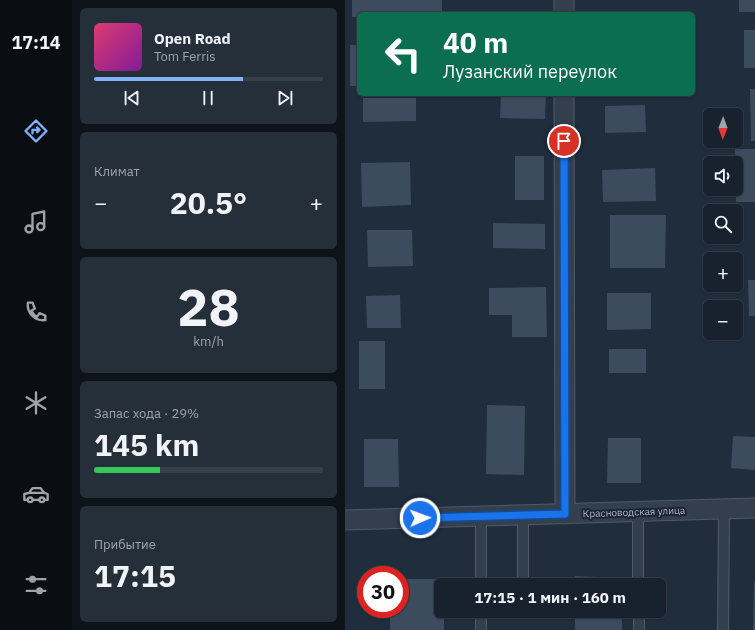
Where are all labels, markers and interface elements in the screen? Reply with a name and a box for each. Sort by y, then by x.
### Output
text: 40 m [443,24,508,61]
icon: left [377,28,429,80]
text: Open Road [154,29,231,48]
text: 17:14 [11,31,61,54]
text: Tom Ferris [154,48,216,65]
text: Лузанский переулок [443,60,617,83]
icon: previous [121,87,143,109]
icon: pause [197,87,219,109]
icon: next [274,87,296,109]
north arrow [703,108,743,148]
map controls [703,108,743,340]
icon: directions [22,117,50,145]
pin [547,124,581,158]
icon: arrive [553,130,575,152]
button: sound [703,156,743,196]
text: Климат [94,163,140,180]
text: 20.5° [170,183,247,222]
text: − [94,188,107,217]
text: + [310,188,323,217]
button: search [703,204,743,244]
icon: music [22,208,50,236]
button: + [703,252,743,292]
text: 28 [177,273,240,340]
icon: phone [22,298,50,326]
button: − [703,300,743,340]
text: km/h [193,333,224,350]
icon: climate [22,389,50,417]
text: Запас хода · 29% [94,405,199,422]
text: 145 km [94,425,199,464]
icon: car [22,480,50,508]
position arrow [399,497,441,539]
street label: Красноводская улица [583,504,686,520]
text: Прибытие [94,536,156,553]
text: 17:15 [94,556,176,595]
speed limit sign: 30 [357,566,409,618]
icon: filters [22,571,50,599]
text: 17:15 · 1 мин · 160 m [474,588,626,607]

